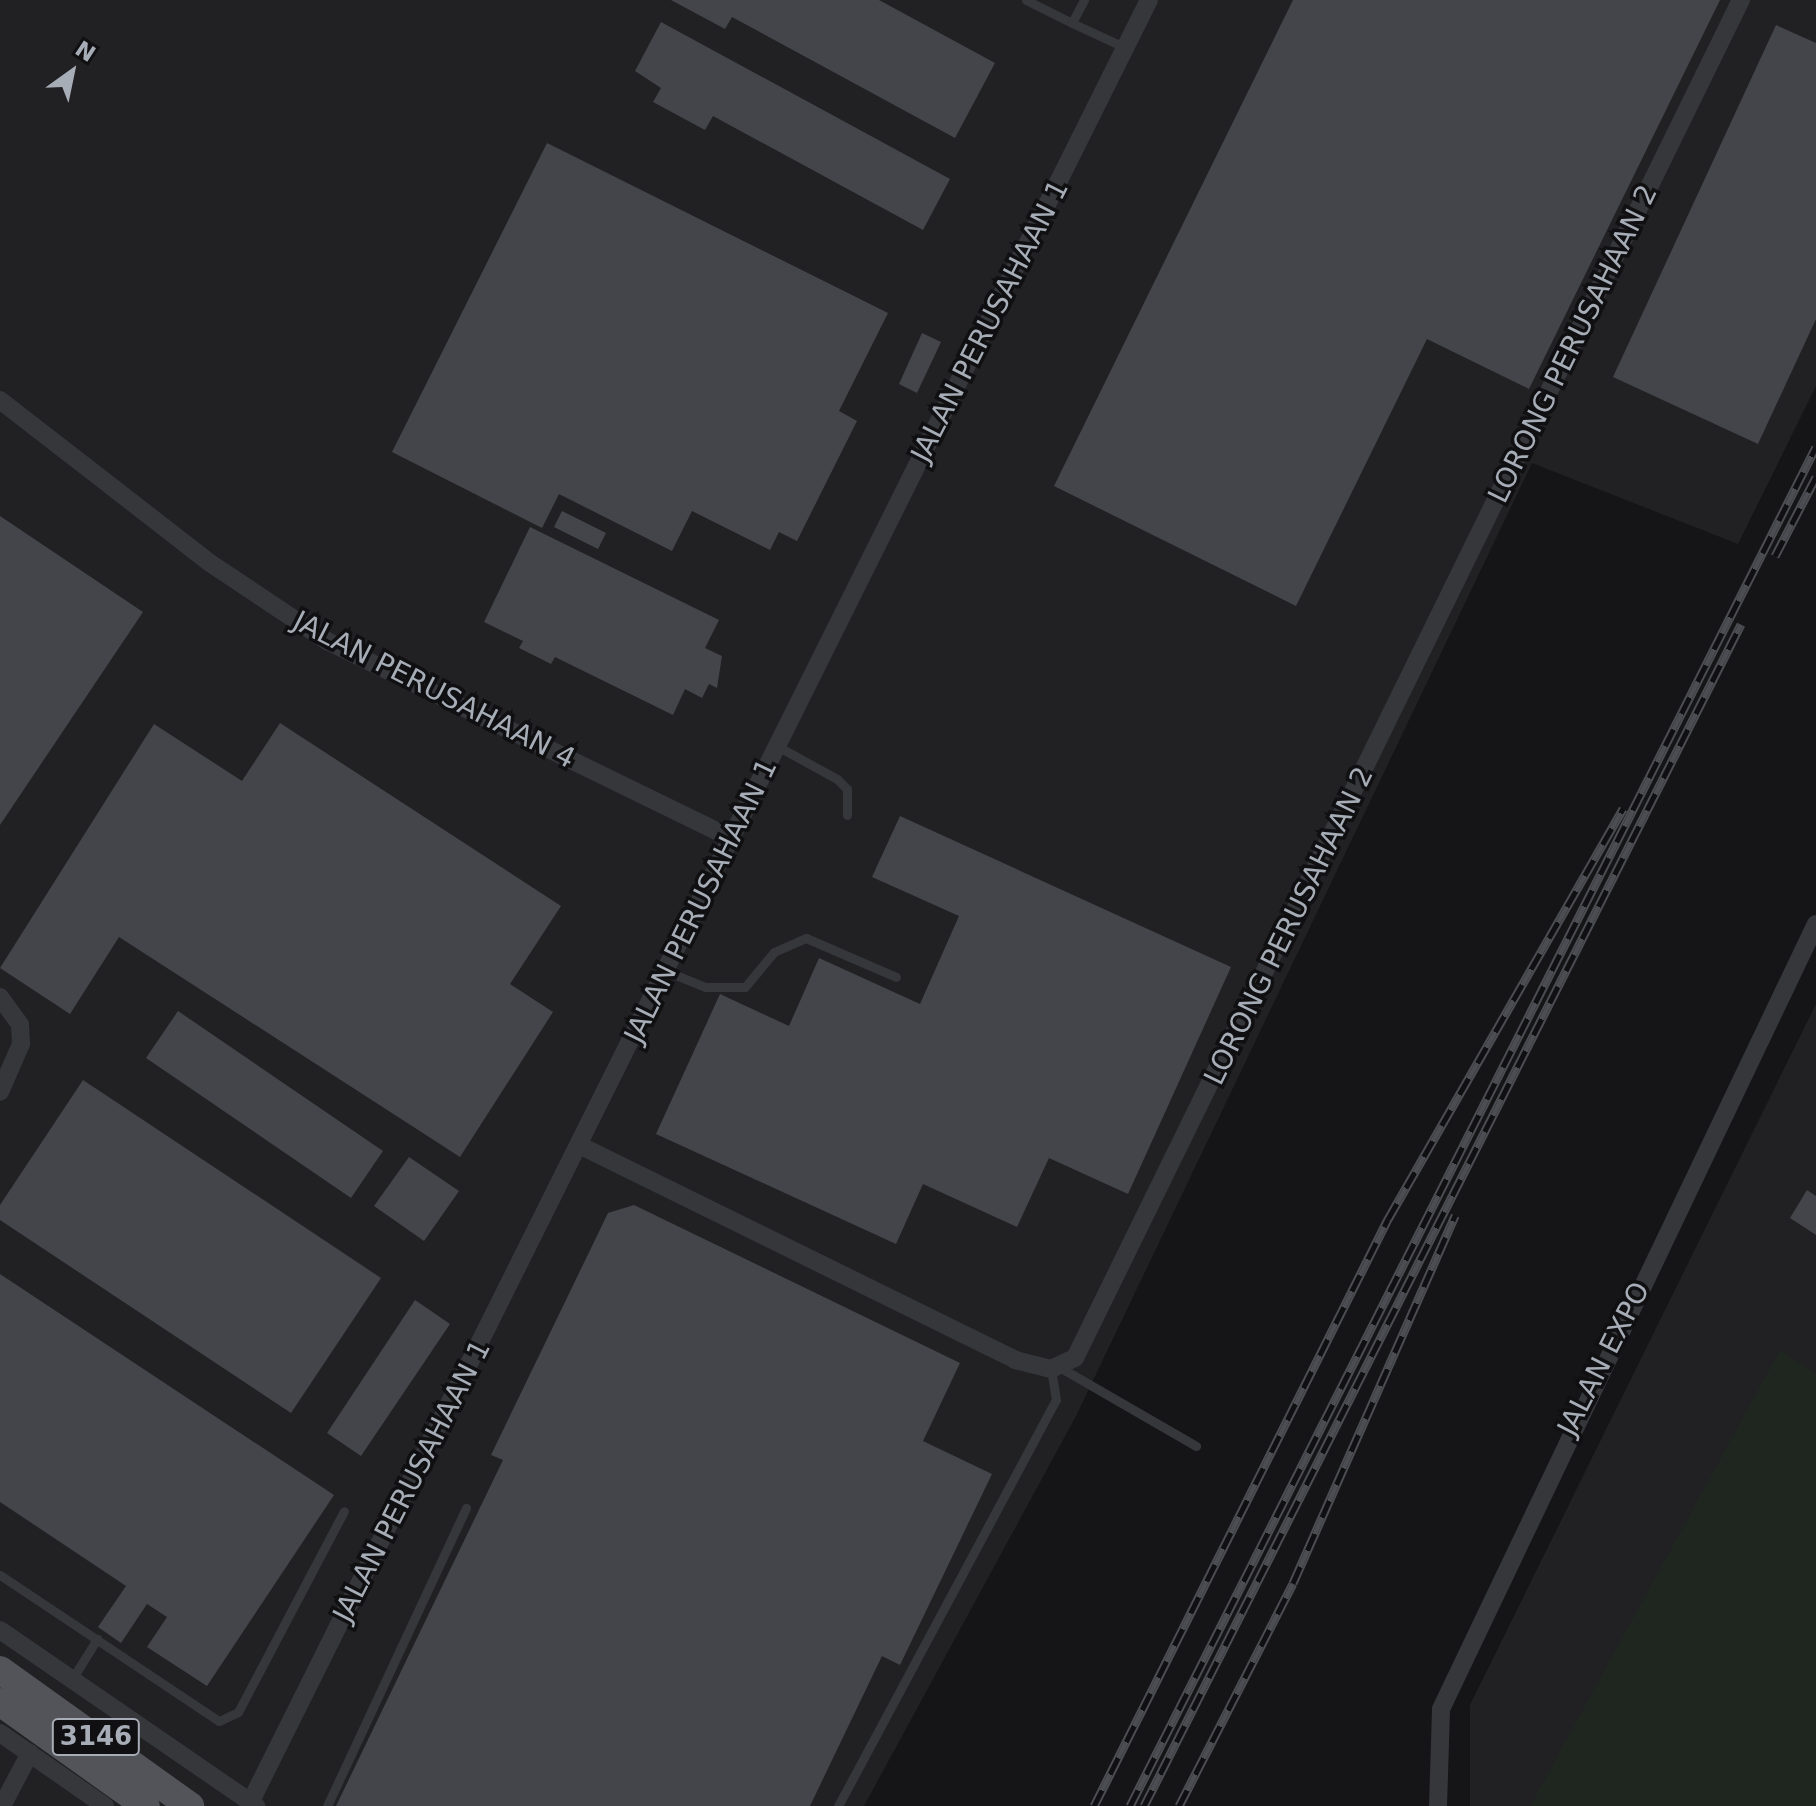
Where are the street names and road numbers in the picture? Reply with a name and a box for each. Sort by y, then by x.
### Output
street label: JALAN PERUSAHAAN 1 [904,174,1076,468]
street label: LORONG PERUSAHAAN 2 [1481,180,1665,508]
street label: JALAN PERUSAHAAN 4 [287,604,581,776]
street label: JALAN PERUSAHAAN 1 [618,753,784,1049]
street label: LORONG PERUSAHAAN 2 [1197,762,1381,1090]
street label: JALAN EXPO [1551,1277,1657,1441]
street label: JALAN PERUSAHAAN 1 [326,1334,498,1628]
road number: 3146 [50,1715,142,1759]

